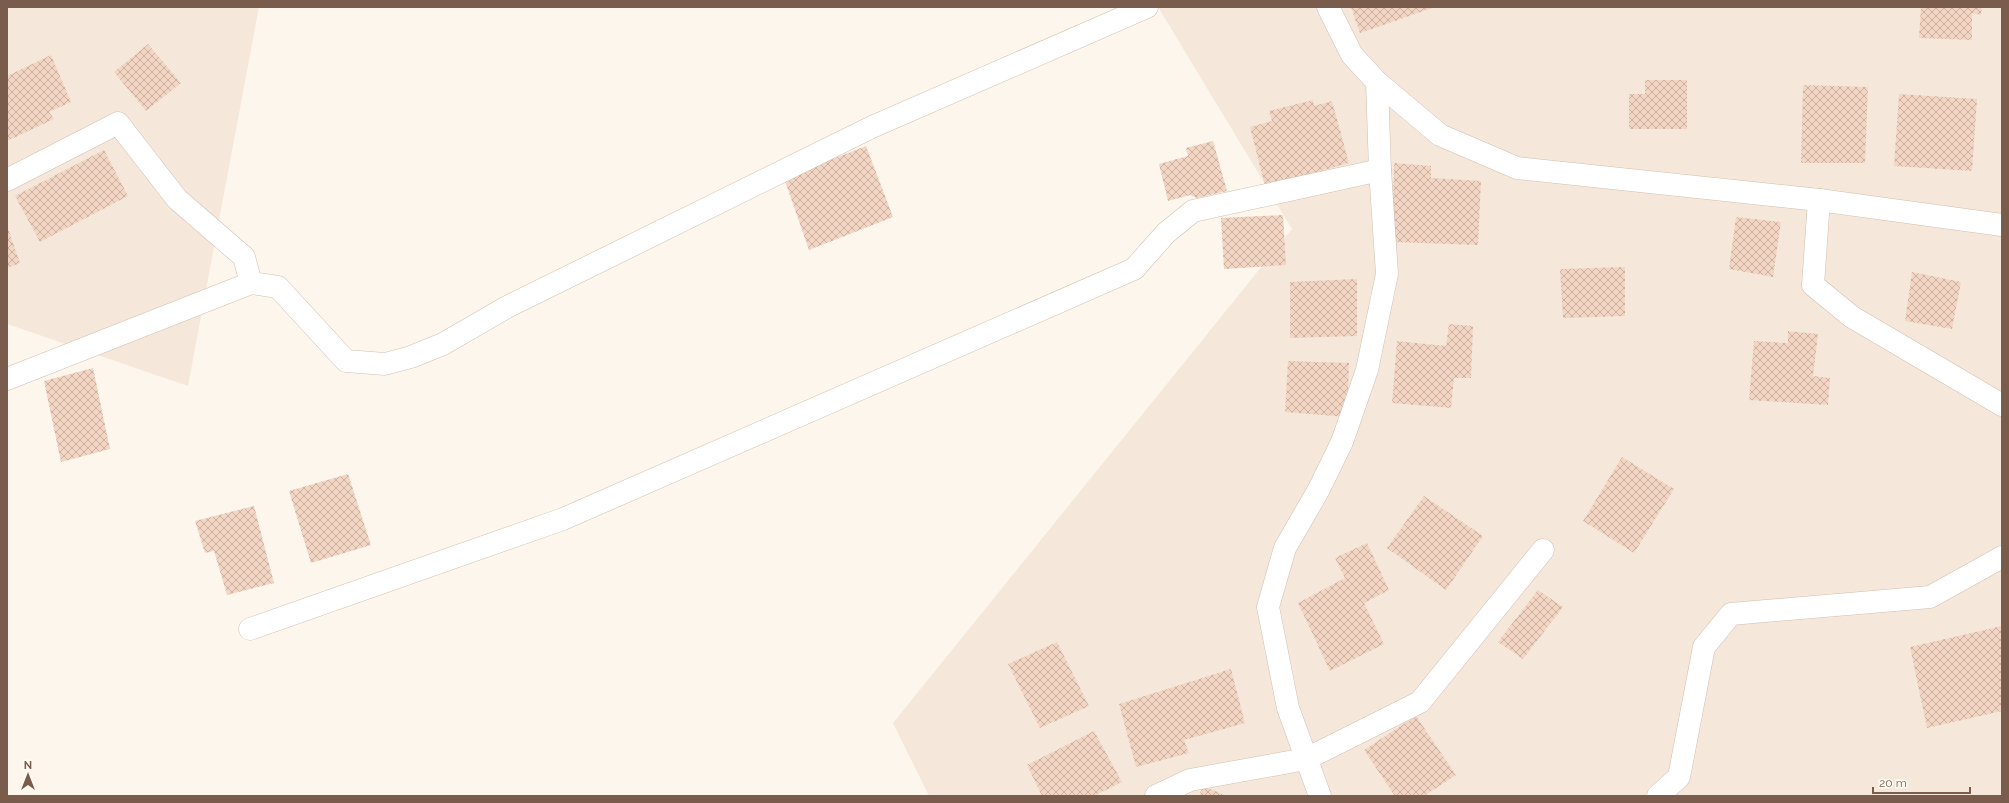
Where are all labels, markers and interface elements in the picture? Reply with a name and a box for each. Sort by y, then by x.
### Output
north arrow [8,755,48,795]
text: N [24,759,32,772]
scale bar [1873,769,1970,795]
text: 20 m [1879,776,1907,790]

